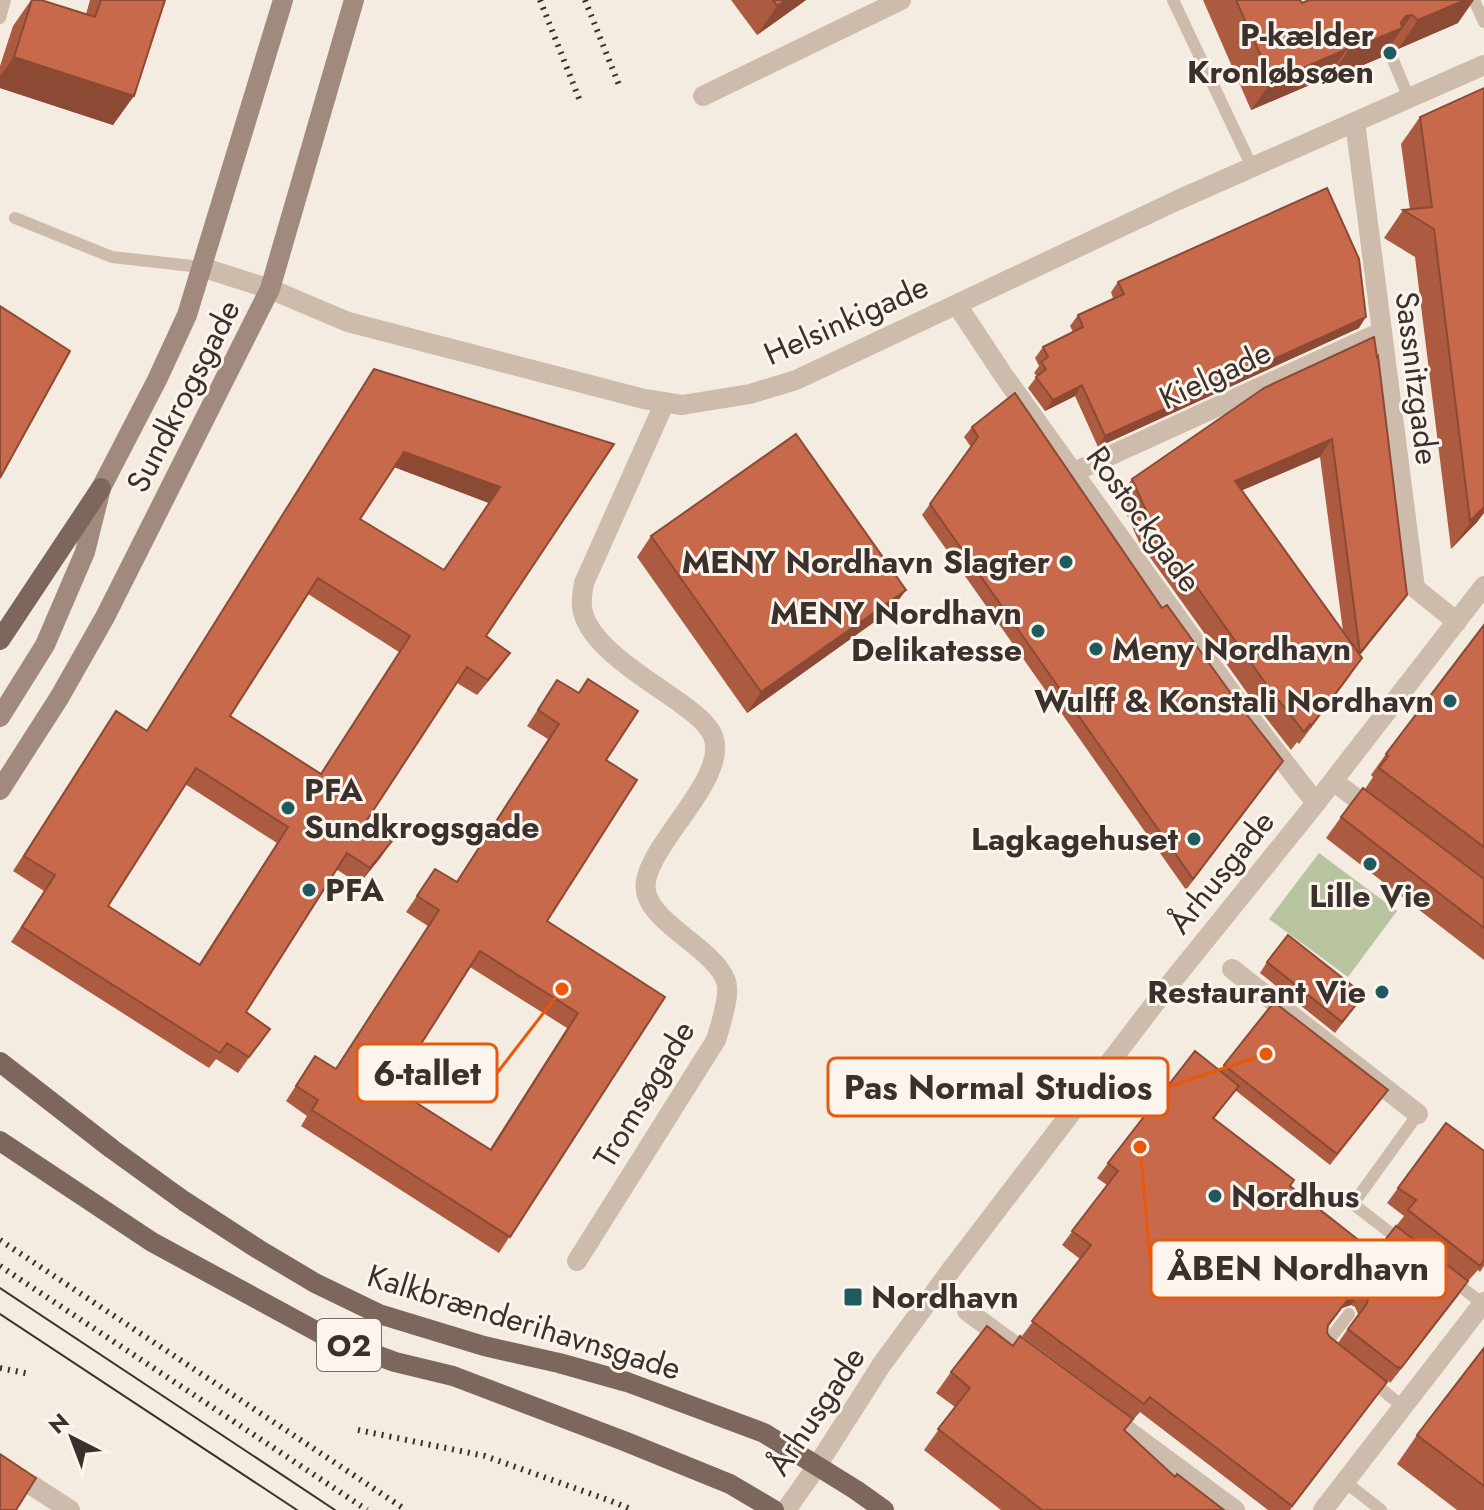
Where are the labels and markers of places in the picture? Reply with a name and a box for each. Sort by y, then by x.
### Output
place label: P-kælder Kronløbsøen [1187,12,1374,95]
marker: P-kælder Kronløbsøen [1381,44,1399,62]
place label: MENY Nordhavn Slagter [682,539,1050,585]
marker: MENY Nordhavn Slagter [1057,553,1075,571]
place label: MENY Nordhavn Delikatesse [770,590,1022,673]
marker: MENY Nordhavn Delikatesse [1029,622,1047,640]
place label: Meny Nordhavn [1112,626,1351,672]
marker: Meny Nordhavn [1087,640,1105,658]
place label: Wulff & Konstali Nordhavn [1034,678,1434,724]
marker: Wulff & Konstali Nordhavn [1441,692,1459,710]
place label: PFA Sundkrogsgade [304,767,540,850]
marker: PFA Sundkrogsgade [279,799,297,817]
place label: Lagkagehuset [971,816,1179,862]
marker: Lagkagehuset [1185,830,1203,848]
marker: Lille Vie [1361,855,1379,873]
place label: PFA [325,867,384,913]
place label: Lille Vie [1309,873,1431,919]
marker: PFA [300,881,318,899]
place label: Restaurant Vie [1147,969,1366,1015]
marker: Restaurant Vie [1373,983,1391,1001]
callout: 6-tallet [357,1044,497,1102]
callout: Pas Normal Studios [828,1058,1168,1116]
place label: Nordhus [1231,1173,1359,1219]
marker: Nordhus [1206,1187,1224,1205]
callout: ÅBEN Nordhavn [1151,1240,1446,1298]
place label: Nordhavn [871,1274,1019,1320]
marker: Nordhavn [842,1286,864,1308]

